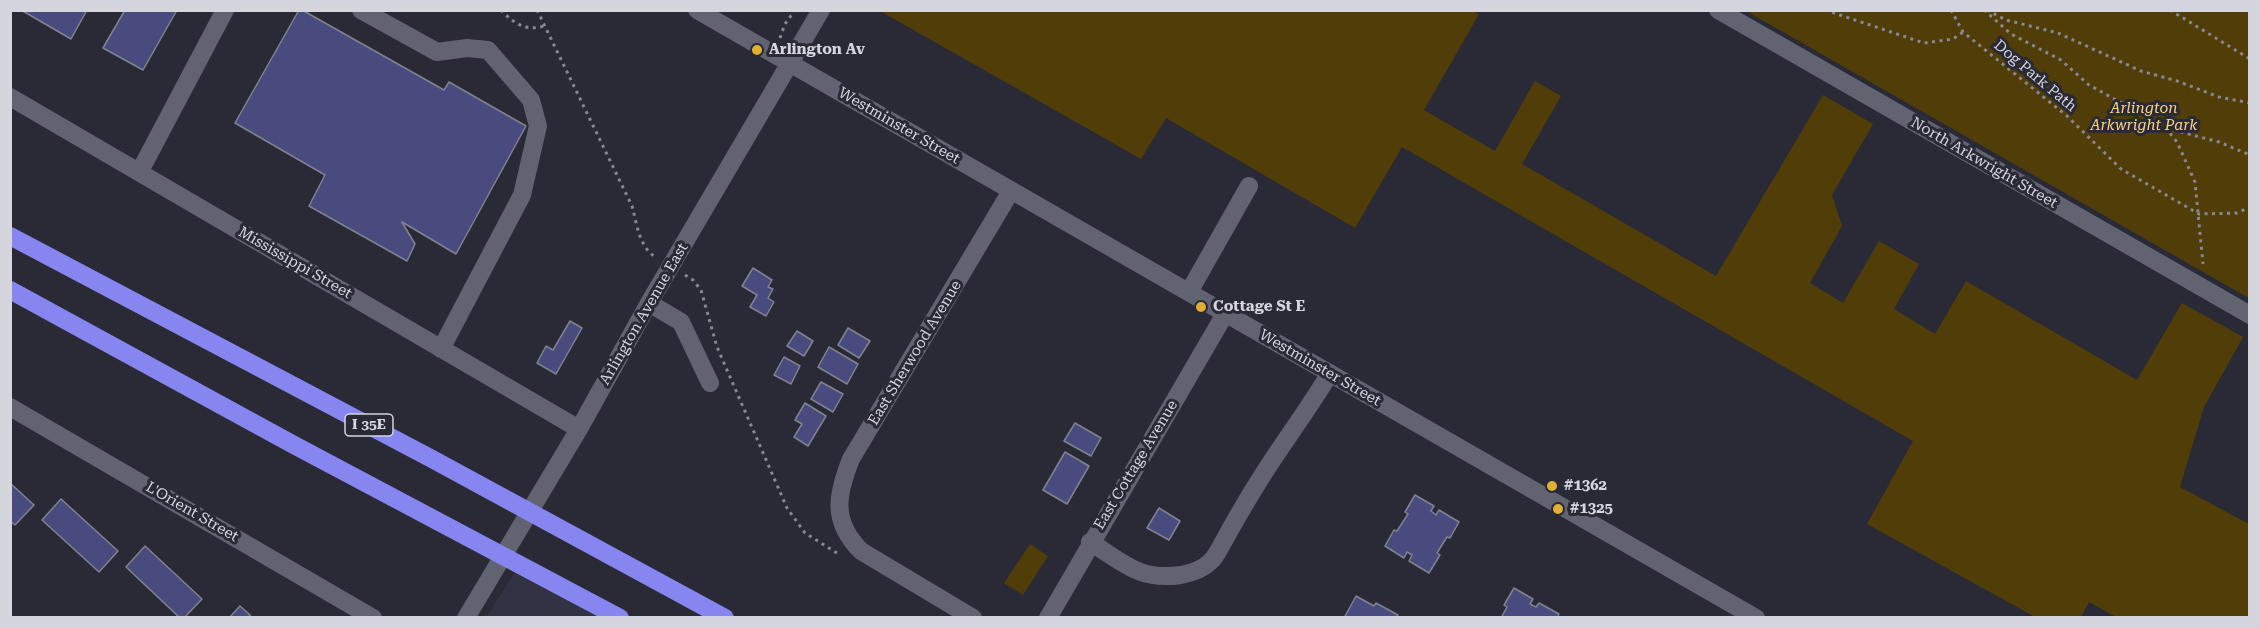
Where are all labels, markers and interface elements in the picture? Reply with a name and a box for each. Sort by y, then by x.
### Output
street label: Dog Park Path [1990,36,2080,116]
place label: Arlington Av [769,41,865,59]
marker: Arlington Av [750,43,764,57]
street label: Westminster Street [835,84,963,168]
park label: Arlington Arkwright Park [2091,100,2197,135]
street label: North Arkwright Street [1907,114,2061,212]
street label: Mississippi Street [235,223,355,303]
street label: Arlington Avenue East [596,240,692,388]
street label: East Sherwood Avenue [865,277,965,429]
place label: Cottage St E [1213,298,1305,316]
marker: Cottage St E [1194,300,1208,314]
street label: Westminster Street [1256,326,1384,410]
street label: East Cottage Avenue [1090,397,1182,533]
road number: I 35E [345,414,393,436]
place label: #1362 [1564,477,1607,495]
street label: L'Orient Street [142,478,242,546]
marker: #1362 [1545,479,1559,493]
place label: #1325 [1570,500,1613,518]
marker: #1325 [1551,502,1565,516]

